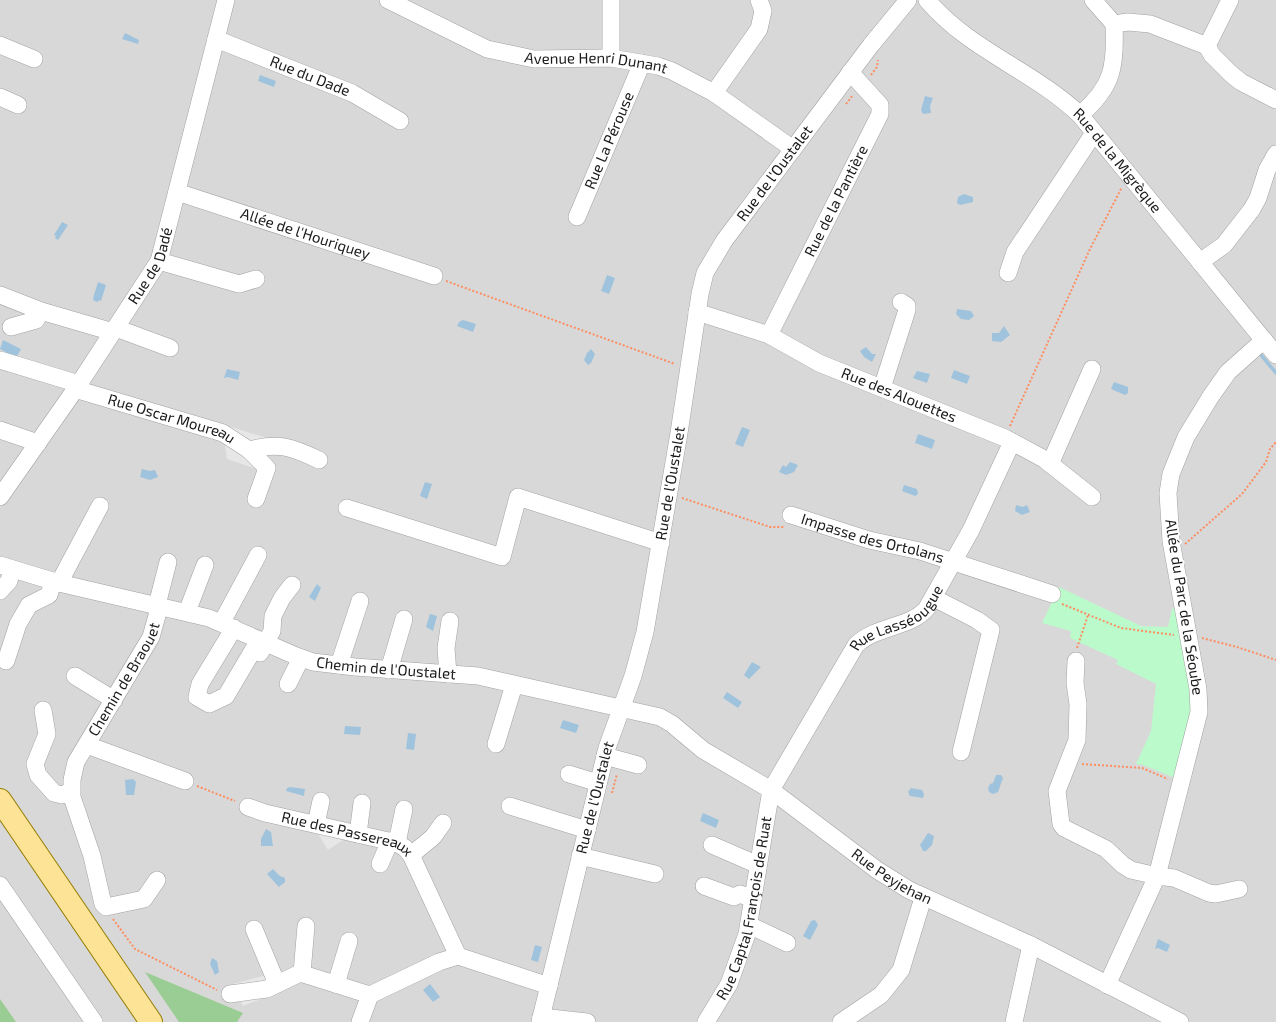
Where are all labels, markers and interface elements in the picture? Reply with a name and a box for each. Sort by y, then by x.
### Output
street label: Avenue Henri Dunant [523,47,671,77]
street label: Rue du Dade [268,51,353,99]
street label: Rue La Pérouse [580,89,637,192]
street label: Rue de la Migrèque [1070,104,1166,216]
street label: Rue de l'Oustalet [732,121,816,224]
street label: Rue de la Pantière [800,142,871,259]
street label: Allée de l'Houriquey [239,203,373,263]
street label: Rue de Dadé [124,225,175,307]
street label: Rue des Alouettes [839,363,959,426]
street label: Rue Oscar Moureau [106,389,239,447]
street label: Rue de l'Oustalet [651,425,688,541]
street label: Impasse des Ortolans [799,509,947,566]
street label: Allée du Parc de la Séoube [1162,518,1208,696]
street label: Rue Lasséougue [845,582,946,653]
street label: Chemin de Braouet [84,620,163,739]
street label: Chemin de l'Oustalet [315,652,457,682]
street label: Rue de l'Oustalet [571,738,617,855]
street label: Rue des Passereaux [280,807,418,859]
street label: Rue Captal François de Ruat [712,815,775,1003]
street label: Rue Peyjehan [849,844,935,907]

